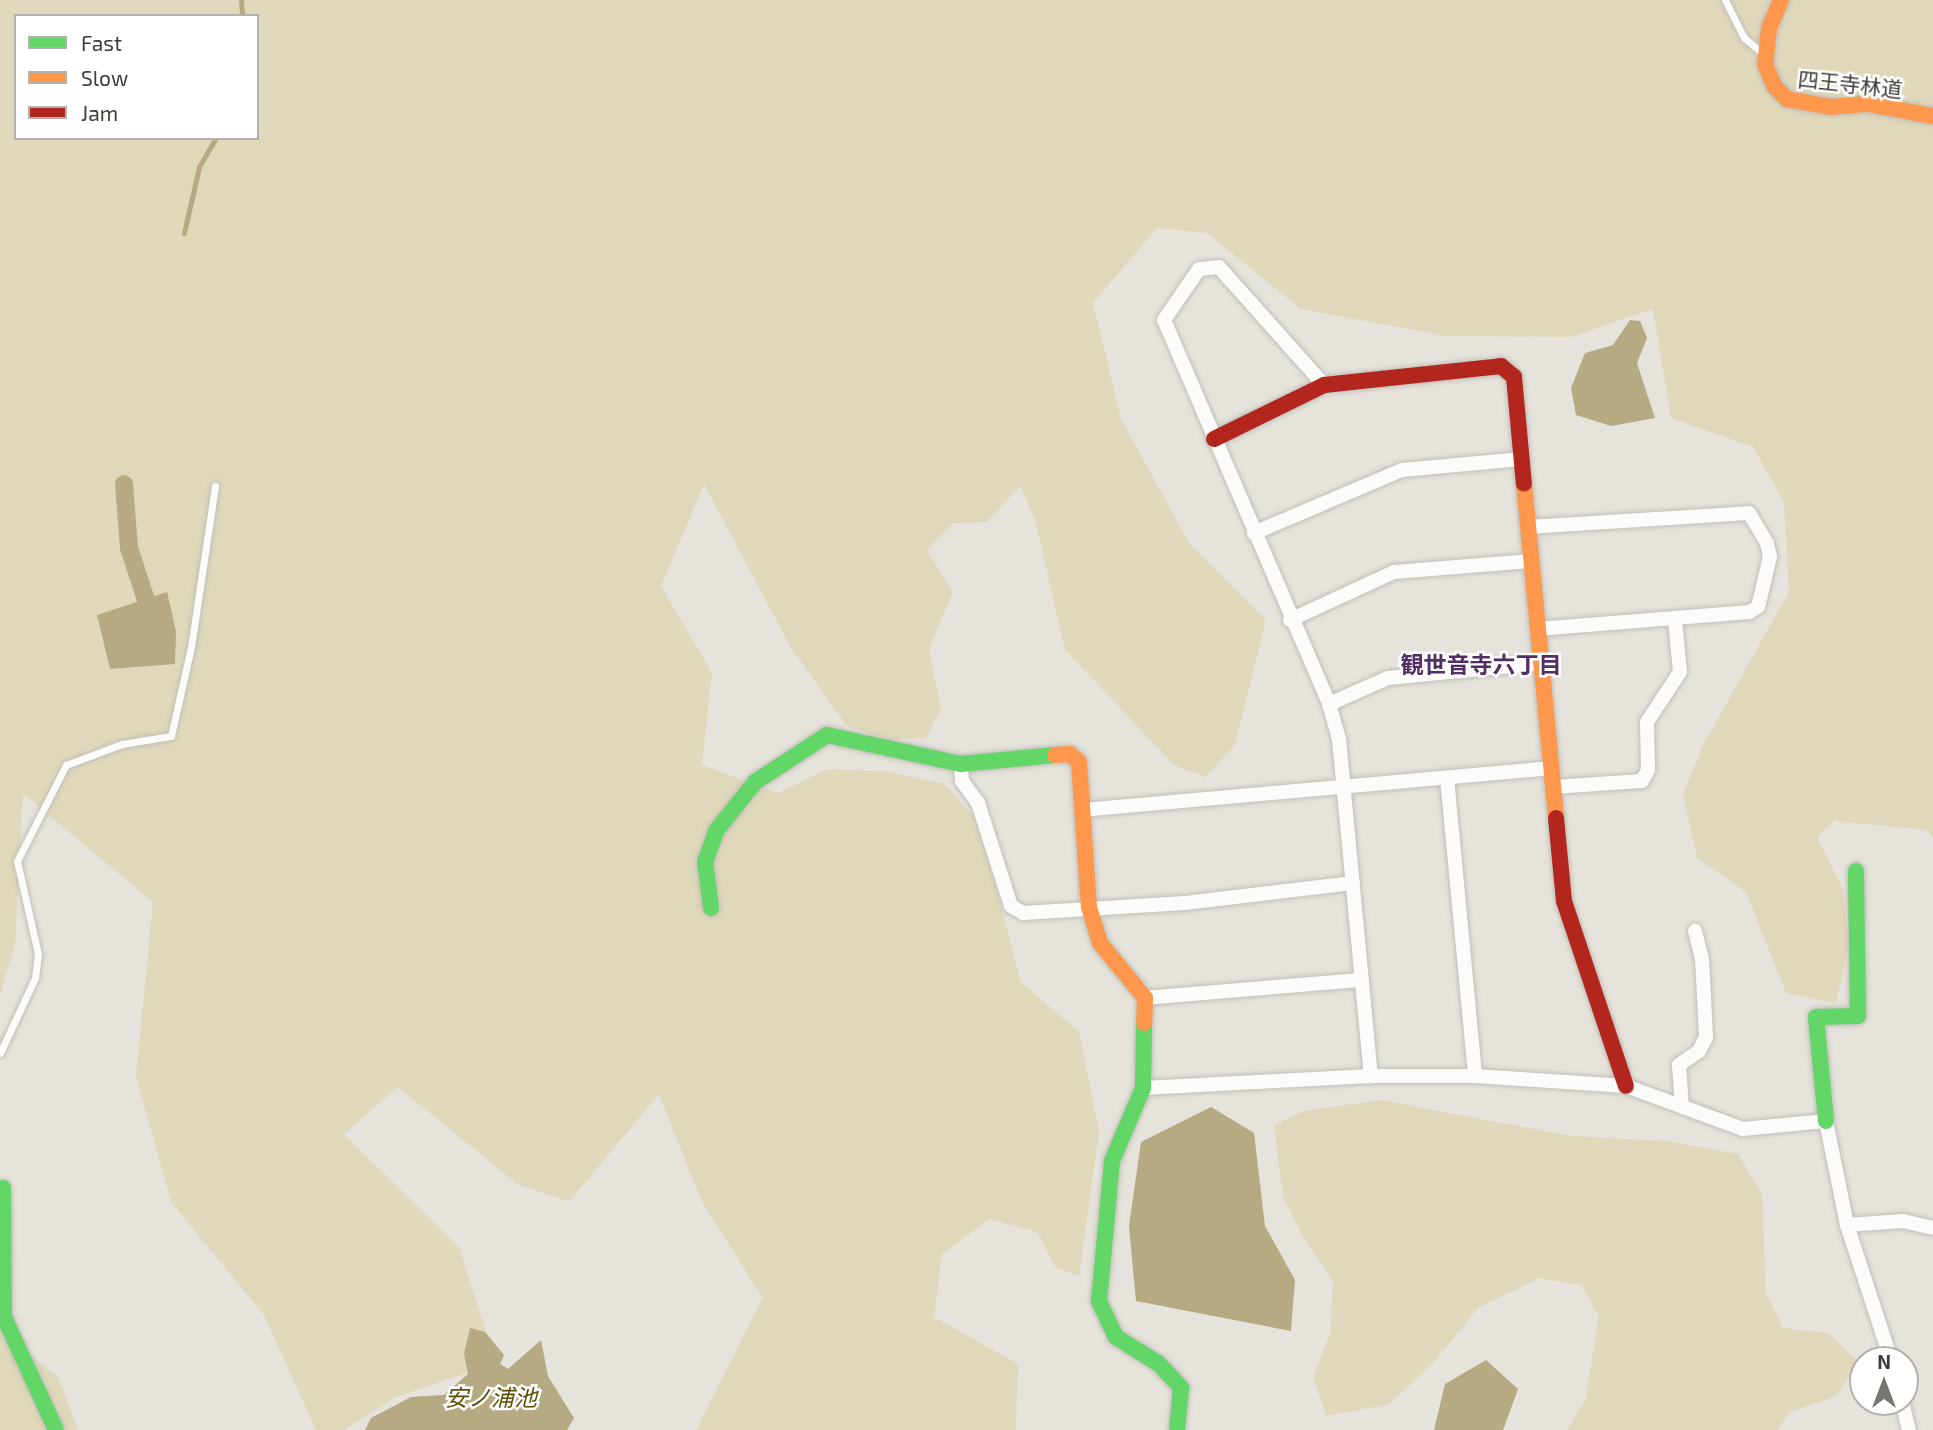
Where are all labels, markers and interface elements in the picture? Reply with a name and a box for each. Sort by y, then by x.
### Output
legend [14,14,259,140]
text: Fast [81,30,122,55]
text: Slow [81,65,128,90]
street label: 四王寺林道 [1796,66,1904,102]
text: Jam [81,100,118,125]
district label: 観世音寺六丁目 [1401,650,1561,678]
north arrow [1849,1346,1919,1416]
text: N [1877,1350,1891,1373]
water label: 安ノ浦池 [445,1383,537,1411]

